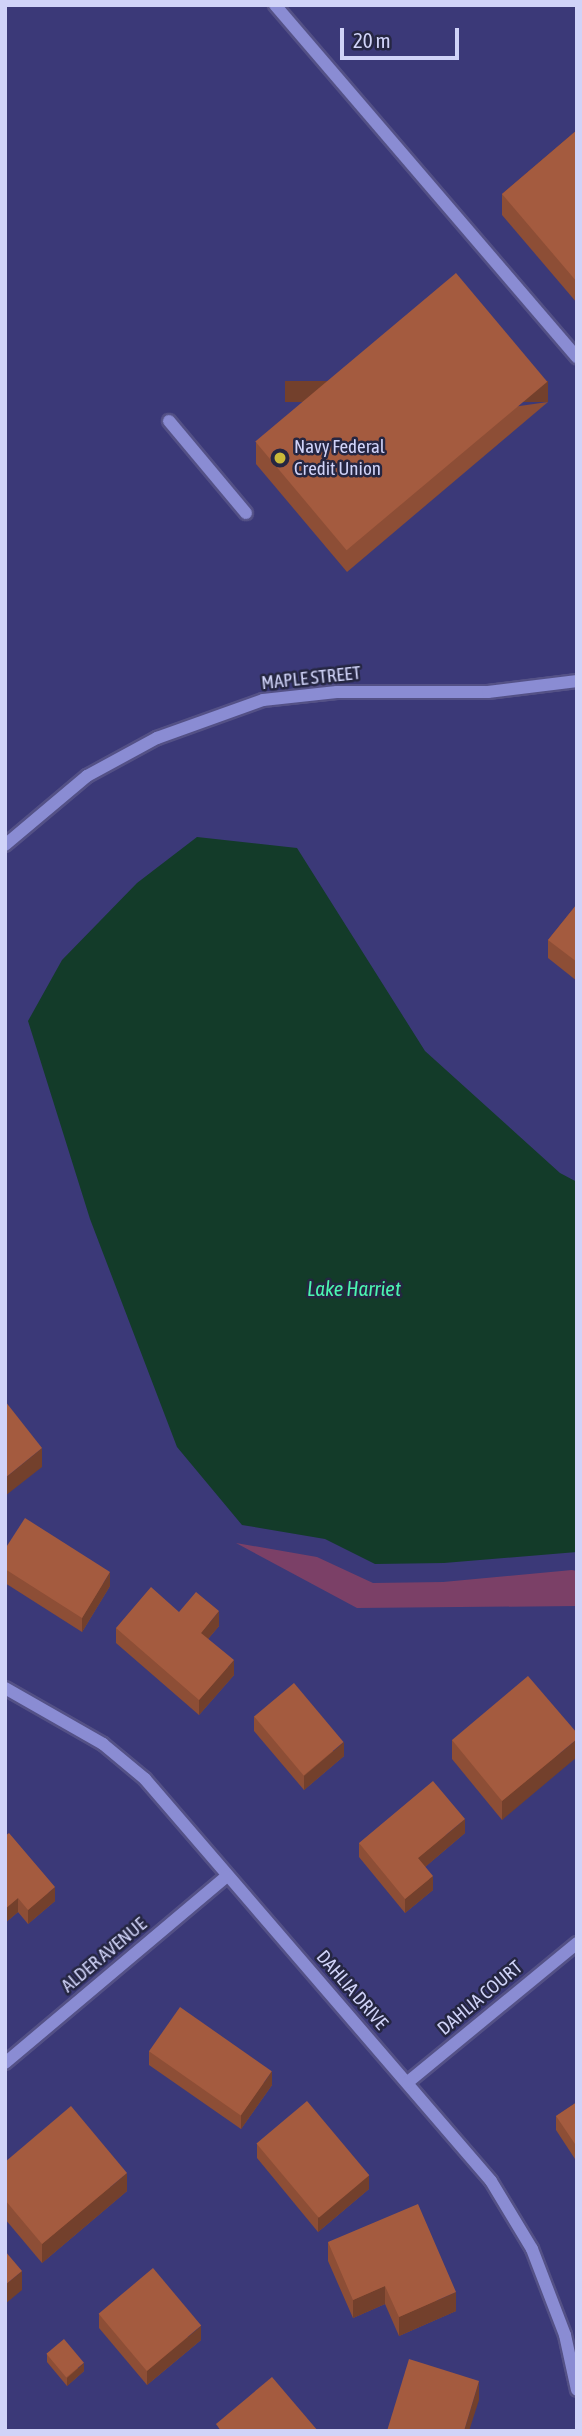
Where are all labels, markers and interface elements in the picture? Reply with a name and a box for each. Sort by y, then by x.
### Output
scale bar [344,14,463,58]
text: 20 m [353,28,391,52]
place label: Navy Federal Credit Union [294,436,385,480]
marker: Navy Federal Credit Union [272,450,288,466]
street label: MAPLE STREET [260,661,362,695]
water label: Lake Harriet [307,1275,401,1301]
street label: ALDER AVENUE [57,1913,151,1997]
street label: DAHLIA DRIVE [311,1946,393,2034]
street label: DAHLIA COURT [433,1956,527,2040]

